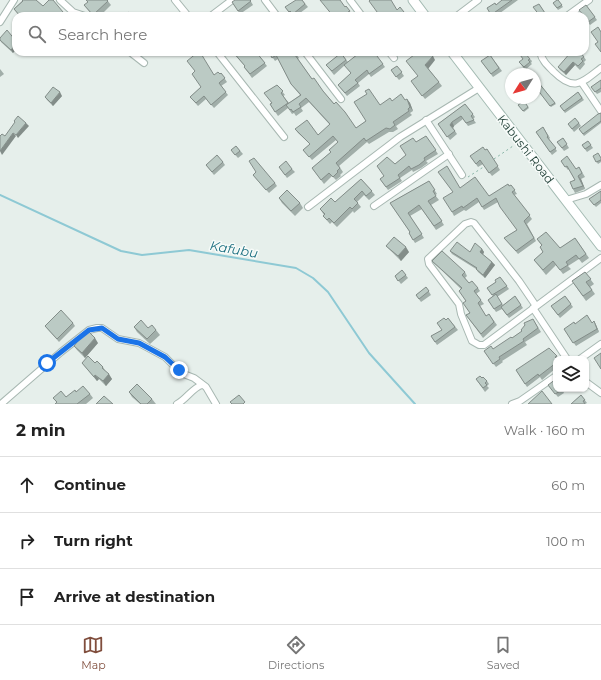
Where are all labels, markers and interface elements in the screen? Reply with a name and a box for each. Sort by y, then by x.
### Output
search box [12,12,589,56]
icon: search [26,23,48,45]
text: Search here [58,25,147,44]
north arrow [505,68,541,104]
street label: Kabushi Road [494,112,558,186]
water label: Kafubu [209,237,259,261]
route start [38,354,56,372]
map controls [553,356,589,392]
button: layers [553,356,589,392]
route end [170,361,188,379]
text: 2 min [16,420,66,440]
text: Walk · 160 m [504,422,585,438]
icon: ahead [16,474,38,496]
text: Continue [54,475,126,494]
text: 60 m [551,477,585,493]
icon: right [16,530,38,552]
text: Turn right [54,531,133,550]
text: 100 m [546,533,585,549]
icon: arrive [16,586,38,608]
text: Arrive at destination [54,587,215,606]
tab: Map [81,634,106,672]
tab: Directions [268,634,324,672]
tab: Saved [487,634,520,672]

